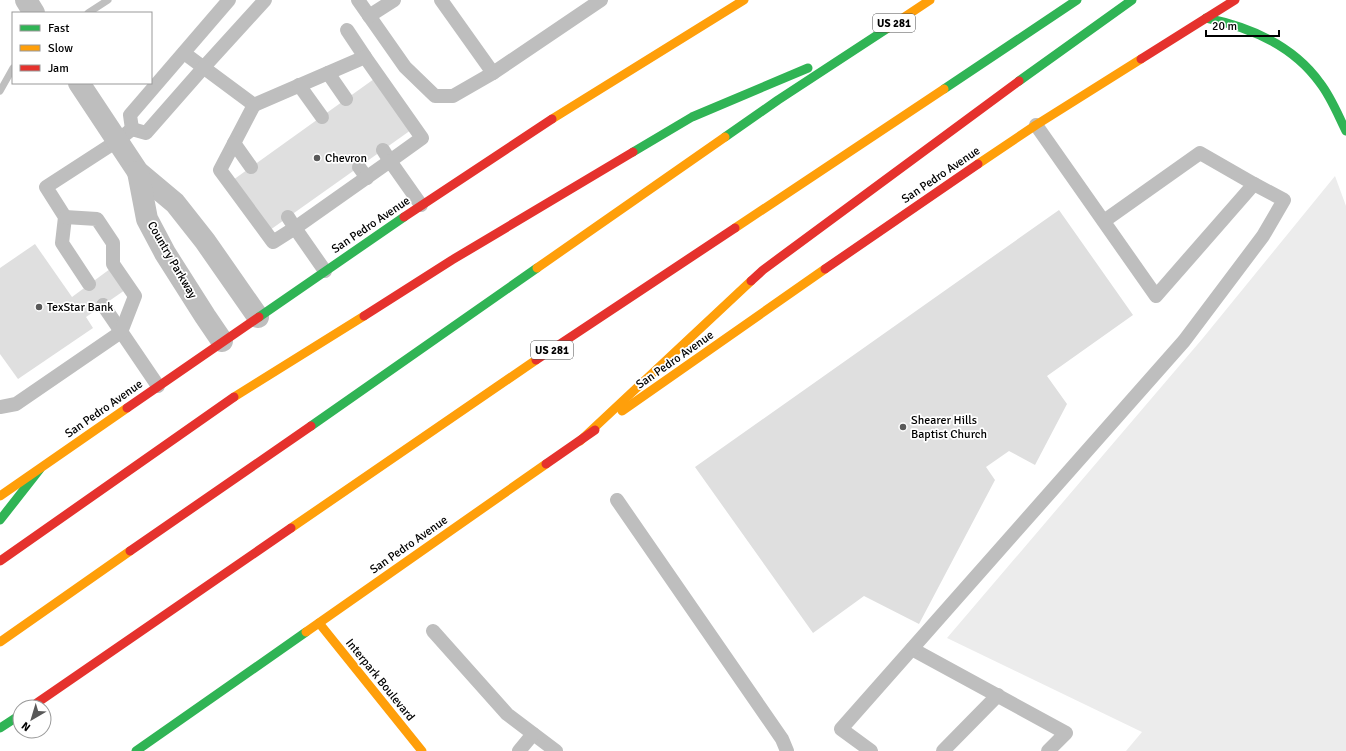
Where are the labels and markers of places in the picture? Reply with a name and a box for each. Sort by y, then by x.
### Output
place label: Chevron [325,151,367,166]
marker: Chevron [312,153,322,163]
place label: TexStar Bank [47,300,113,315]
marker: TexStar Bank [34,302,44,312]
place label: Shearer Hills Baptist Church [911,413,987,442]
marker: Shearer Hills Baptist Church [898,422,908,432]

